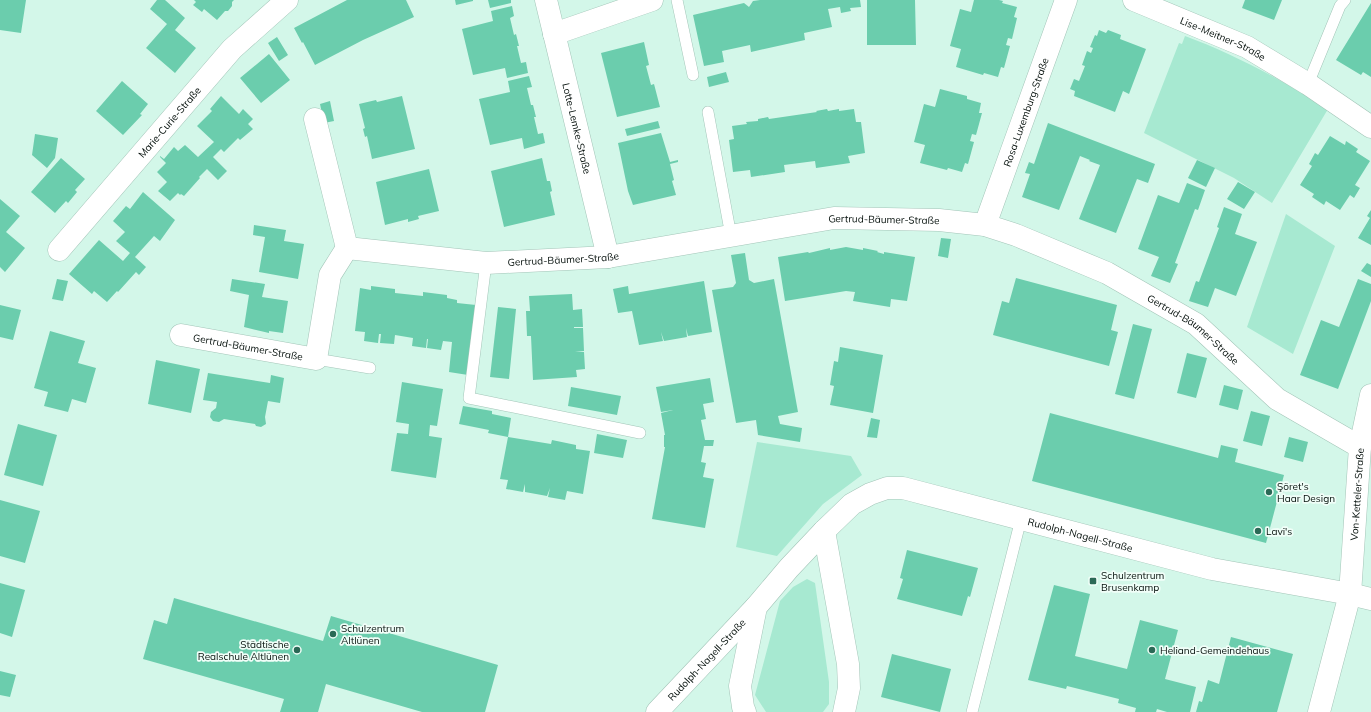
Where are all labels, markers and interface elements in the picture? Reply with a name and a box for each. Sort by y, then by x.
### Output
street label: Lise-Meitner-Straße [1178,14,1268,64]
street label: Rosa-Luxemburg-Straße [1001,56,1052,169]
street label: Lotte-Lemke-Straße [559,82,594,175]
street label: Marie-Curie-Straße [135,84,204,161]
street label: Gertrud-Bäumer-Straße [827,212,940,227]
street label: Gertrud-Bäumer-Straße [507,249,620,269]
street label: Gertrud-Bäumer-Straße [1145,291,1241,367]
street label: Gertrud-Bäumer-Straße [192,331,304,364]
street label: Von-Ketteler-Straße [1348,448,1367,541]
place label: Şöret's Haar Design [1277,480,1335,505]
marker: Şöret's Haar Design [1264,487,1274,497]
street label: Rudolph-Nagell-Straße [1026,515,1134,555]
place label: Lavi's [1266,525,1292,538]
marker: Lavi's [1253,526,1263,536]
place label: Schulzentrum Brusenkamp [1101,569,1164,594]
marker: Schulzentrum Brusenkamp [1088,576,1098,586]
street label: Rudolph-Nagell-Straße [665,616,749,704]
place label: Schulzentrum Altlünen [341,622,404,647]
marker: Schulzentrum Altlünen [328,629,338,639]
place label: Städtische Realschule Altlünen [198,638,289,663]
place label: Heliand-Gemeindehaus [1160,644,1269,657]
marker: Städtische Realschule Altlünen [292,645,302,655]
marker: Heliand-Gemeindehaus [1147,645,1157,655]

